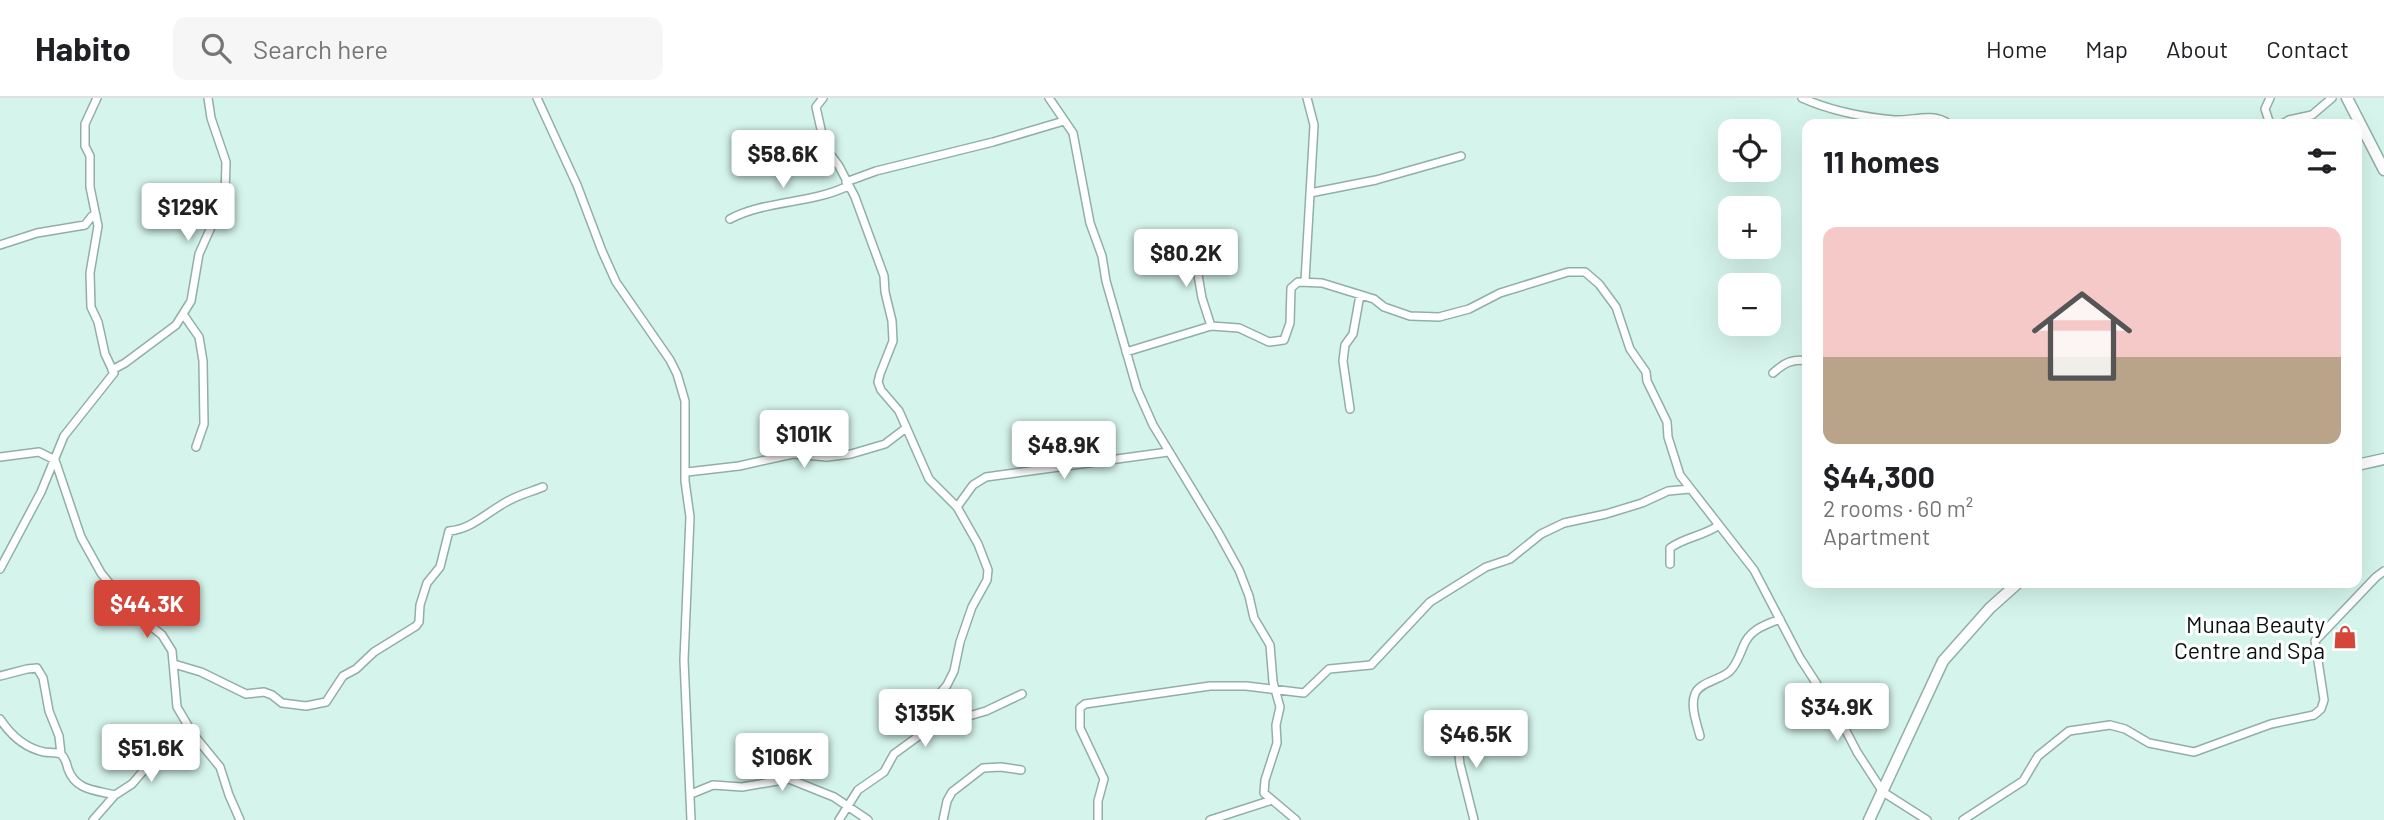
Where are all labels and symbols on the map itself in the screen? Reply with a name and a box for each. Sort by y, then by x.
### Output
pin: $58.6K [726,130,840,190]
pin: $129K [139,184,237,243]
pin: $80.2K [1129,230,1243,289]
pin: $101K [755,410,853,470]
pin: $48.9K [1007,422,1121,481]
pin: $44.3K [90,580,204,640]
place label: Munaa Beauty Centre and Spa [2174,610,2325,664]
shop icon: Munaa Beauty Centre and Spa [2331,623,2359,651]
pin: $34.9K [1780,684,1894,743]
pin: $135K [876,690,974,749]
pin: $46.5K [1419,710,1533,770]
pin: $51.6K [94,724,208,784]
pin: $106K [733,734,831,793]

